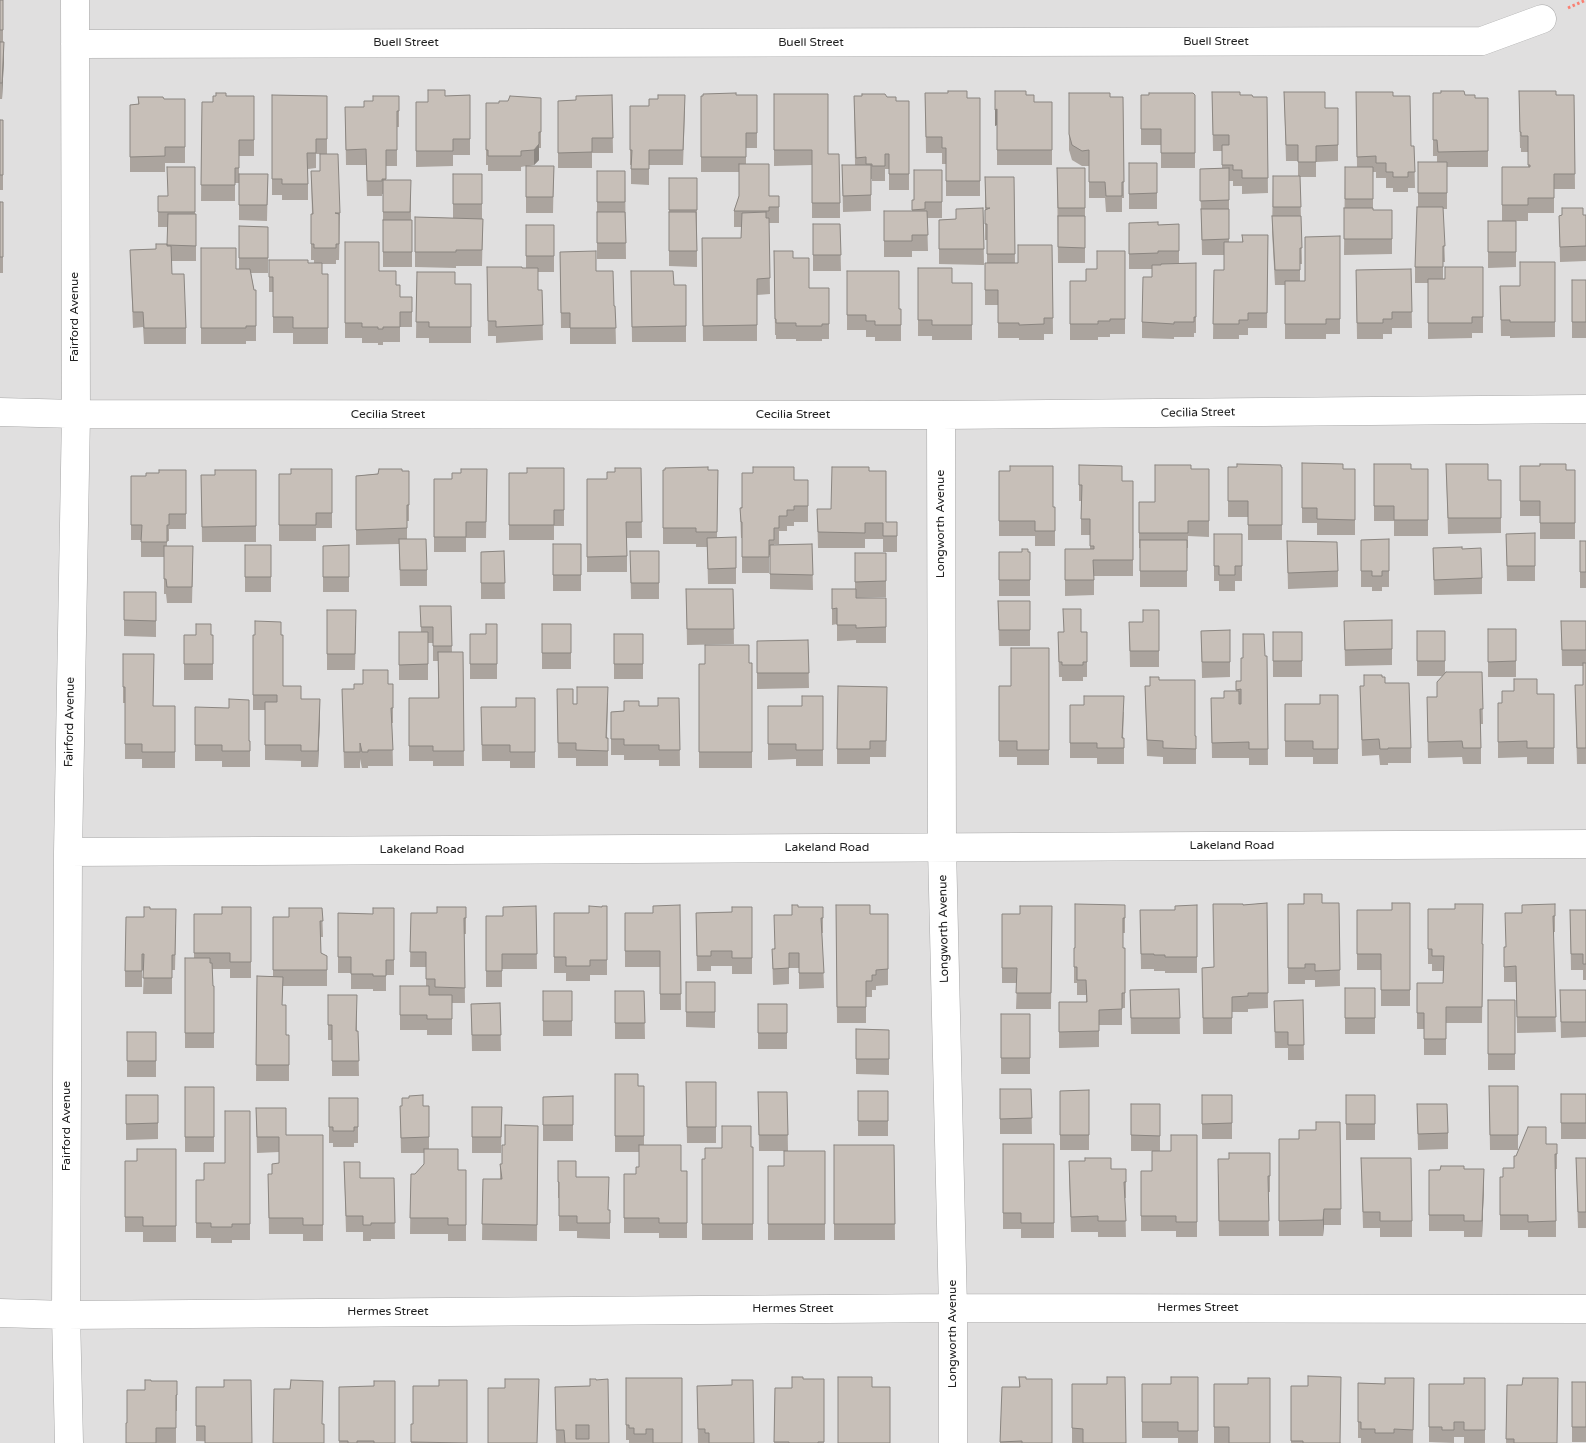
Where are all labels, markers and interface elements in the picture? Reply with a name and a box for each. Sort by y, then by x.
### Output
street label: Buell Street [1183,35,1249,49]
street label: Buell Street [373,36,439,50]
street label: Buell Street [778,36,844,50]
street label: Fairford Avenue [68,272,82,362]
street label: Cecilia Street [1161,405,1235,421]
street label: Cecilia Street [351,408,425,422]
street label: Cecilia Street [756,408,830,422]
street label: Longworth Avenue [934,470,948,578]
street label: Fairford Avenue [62,677,78,767]
street label: Lakeland Road [1190,839,1274,853]
street label: Lakeland Road [785,841,869,855]
street label: Lakeland Road [380,843,464,857]
street label: Longworth Avenue [936,875,952,983]
street label: Fairford Avenue [60,1081,74,1171]
street label: Longworth Avenue [946,1280,960,1388]
street label: Hermes Street [1157,1301,1239,1315]
street label: Hermes Street [752,1302,834,1316]
street label: Hermes Street [347,1305,429,1319]

